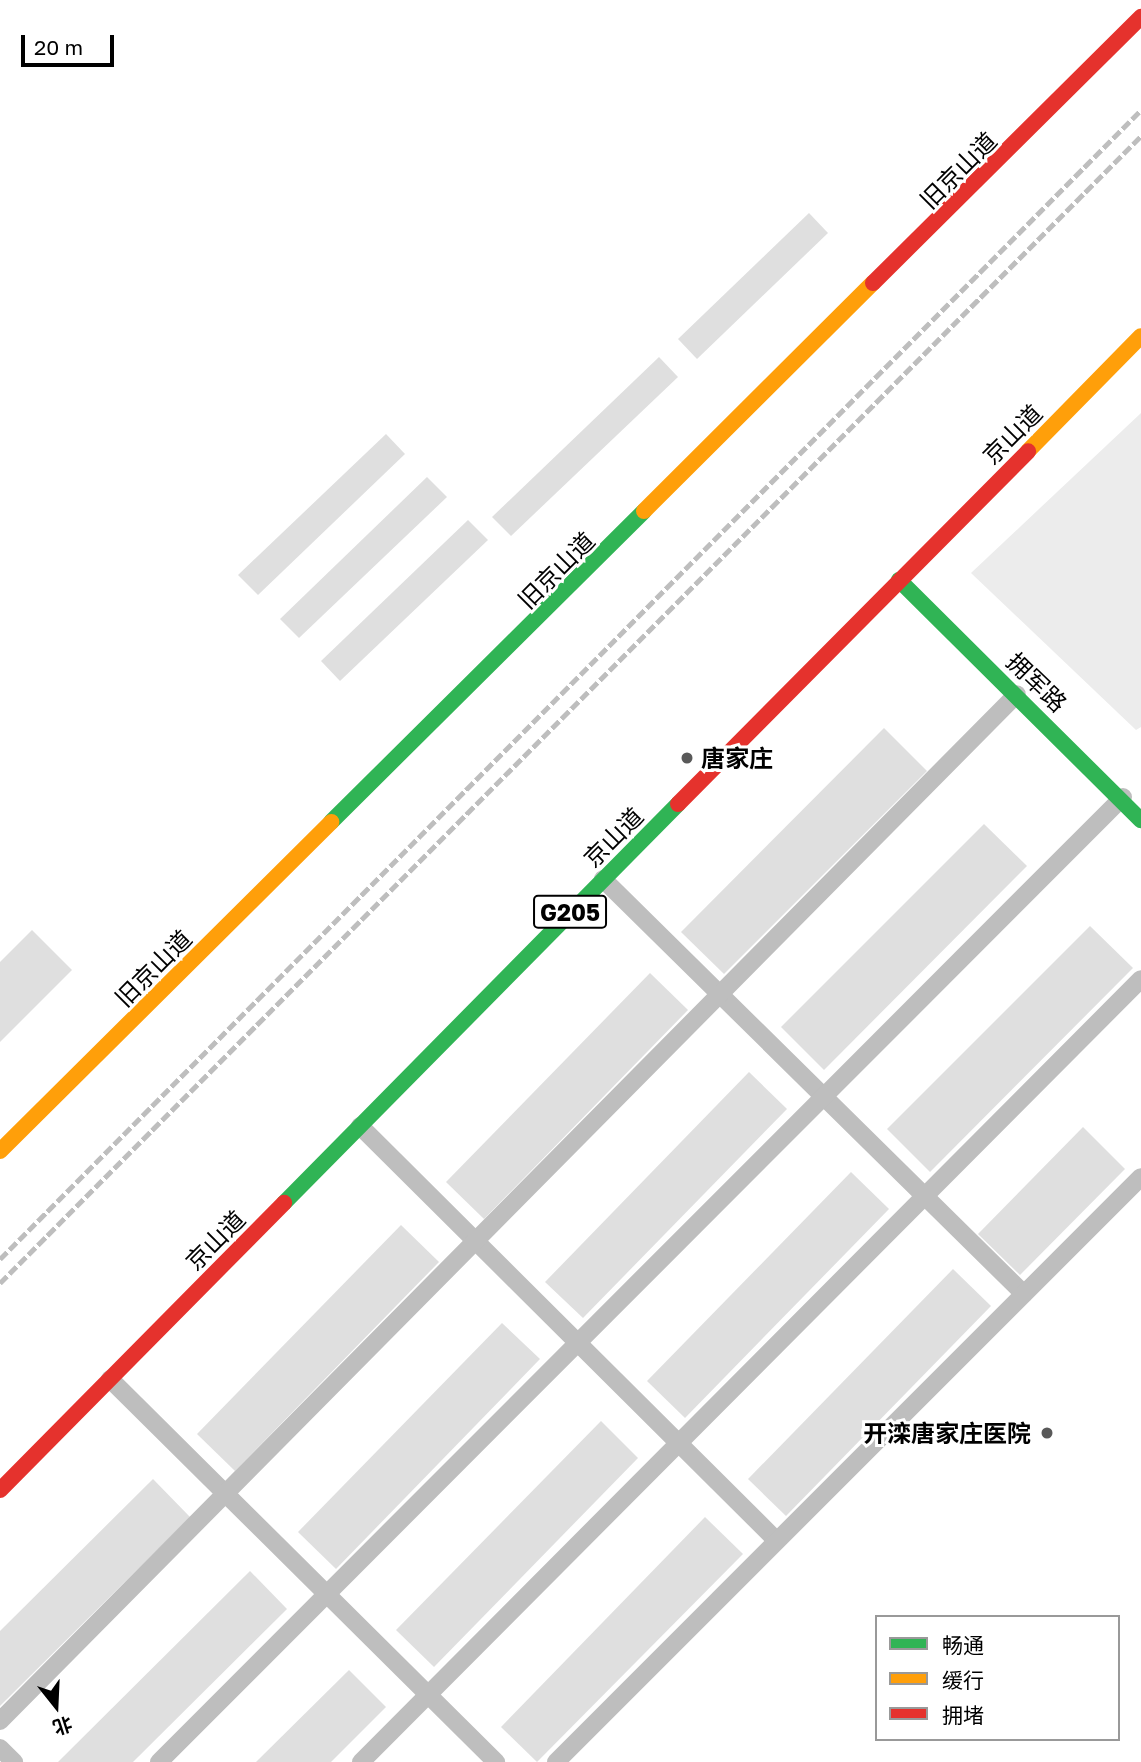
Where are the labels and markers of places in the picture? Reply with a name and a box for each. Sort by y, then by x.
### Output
place label: 唐家庄 [701,744,773,772]
marker: 唐家庄 [679,750,695,766]
place label: 开滦唐家庄医院 [863,1419,1031,1447]
marker: 开滦唐家庄医院 [1037,1423,1057,1443]

